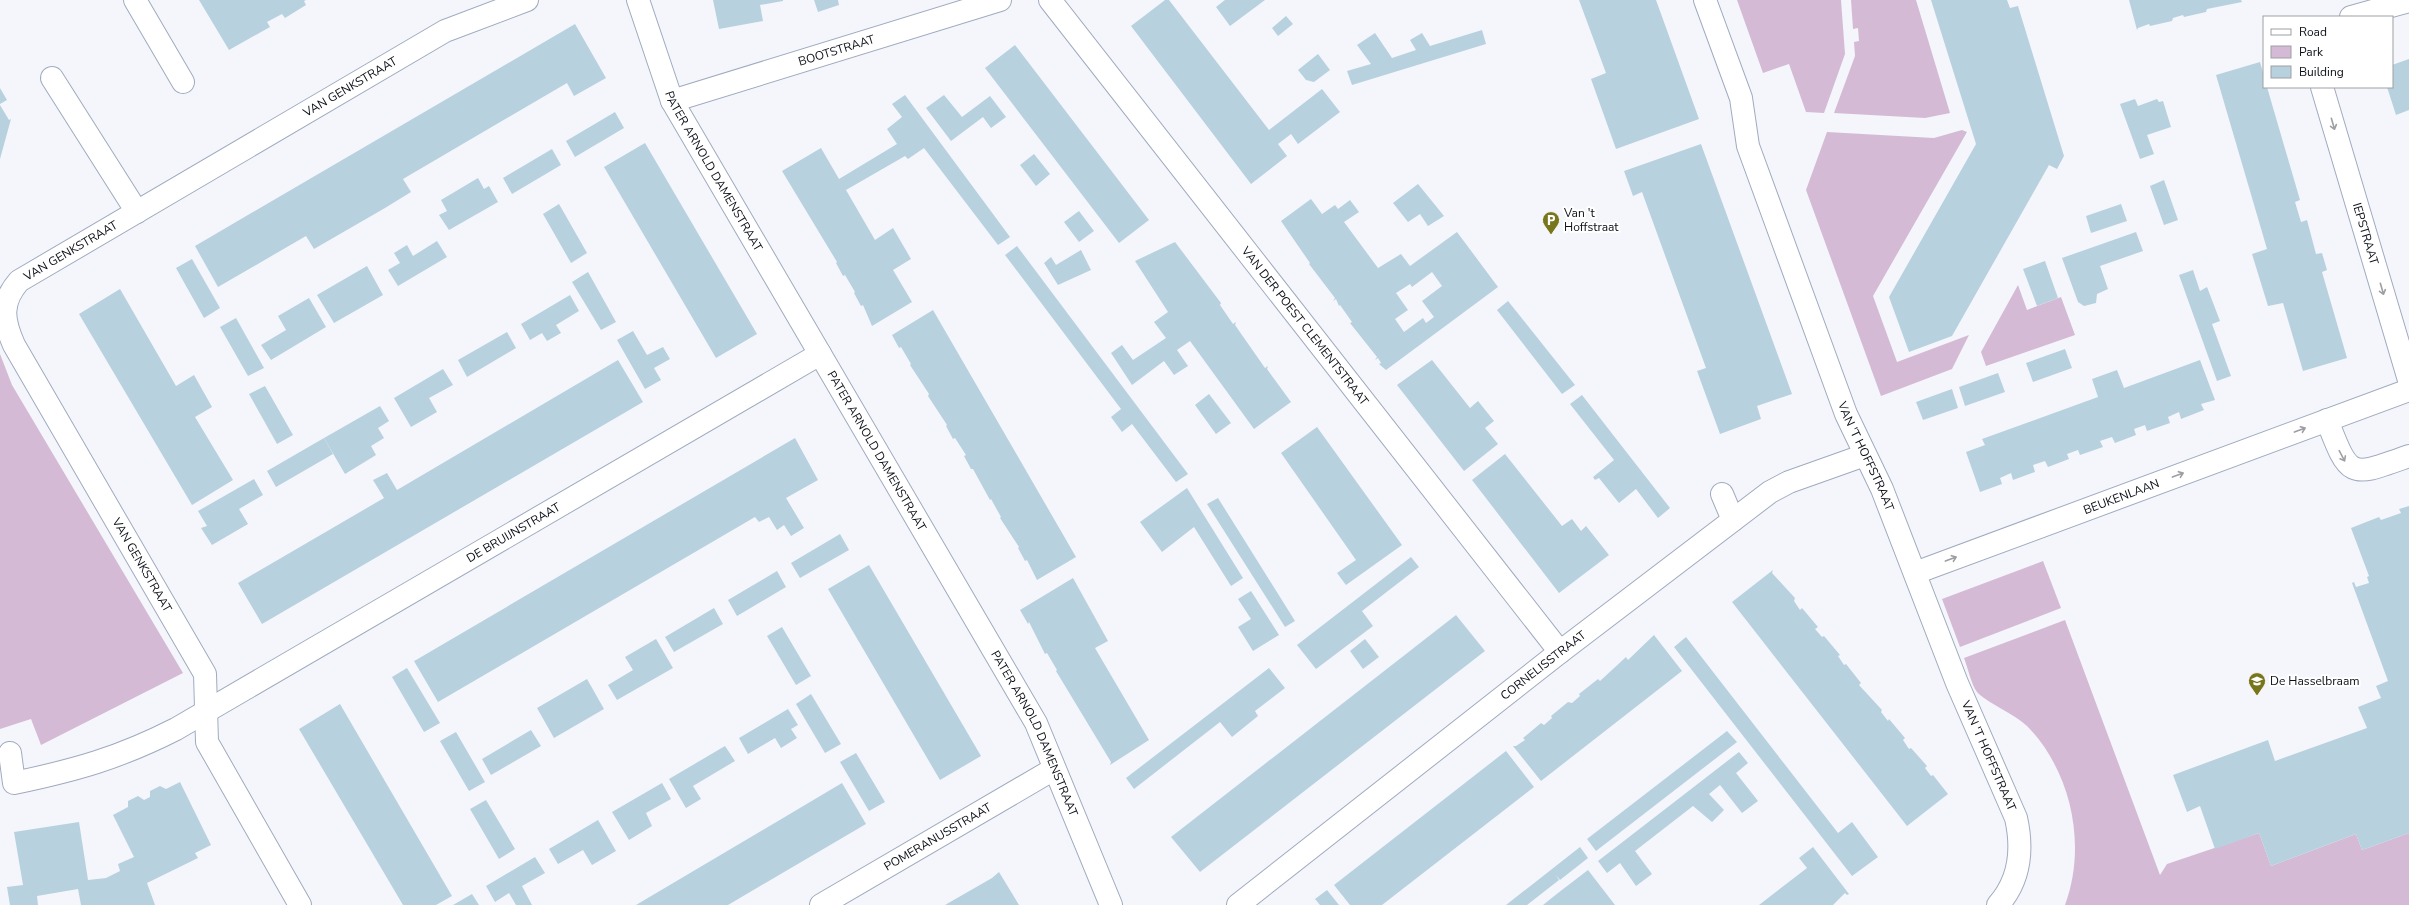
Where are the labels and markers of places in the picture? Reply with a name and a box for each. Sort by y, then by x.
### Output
place label: Van 't Hoffstraat [1563,205,1619,235]
parking icon: Van 't Hoffstraat [1541,210,1561,235]
school or university icon: De Hasselbraam [2247,671,2267,696]
place label: De Hasselbraam [2270,673,2360,689]

